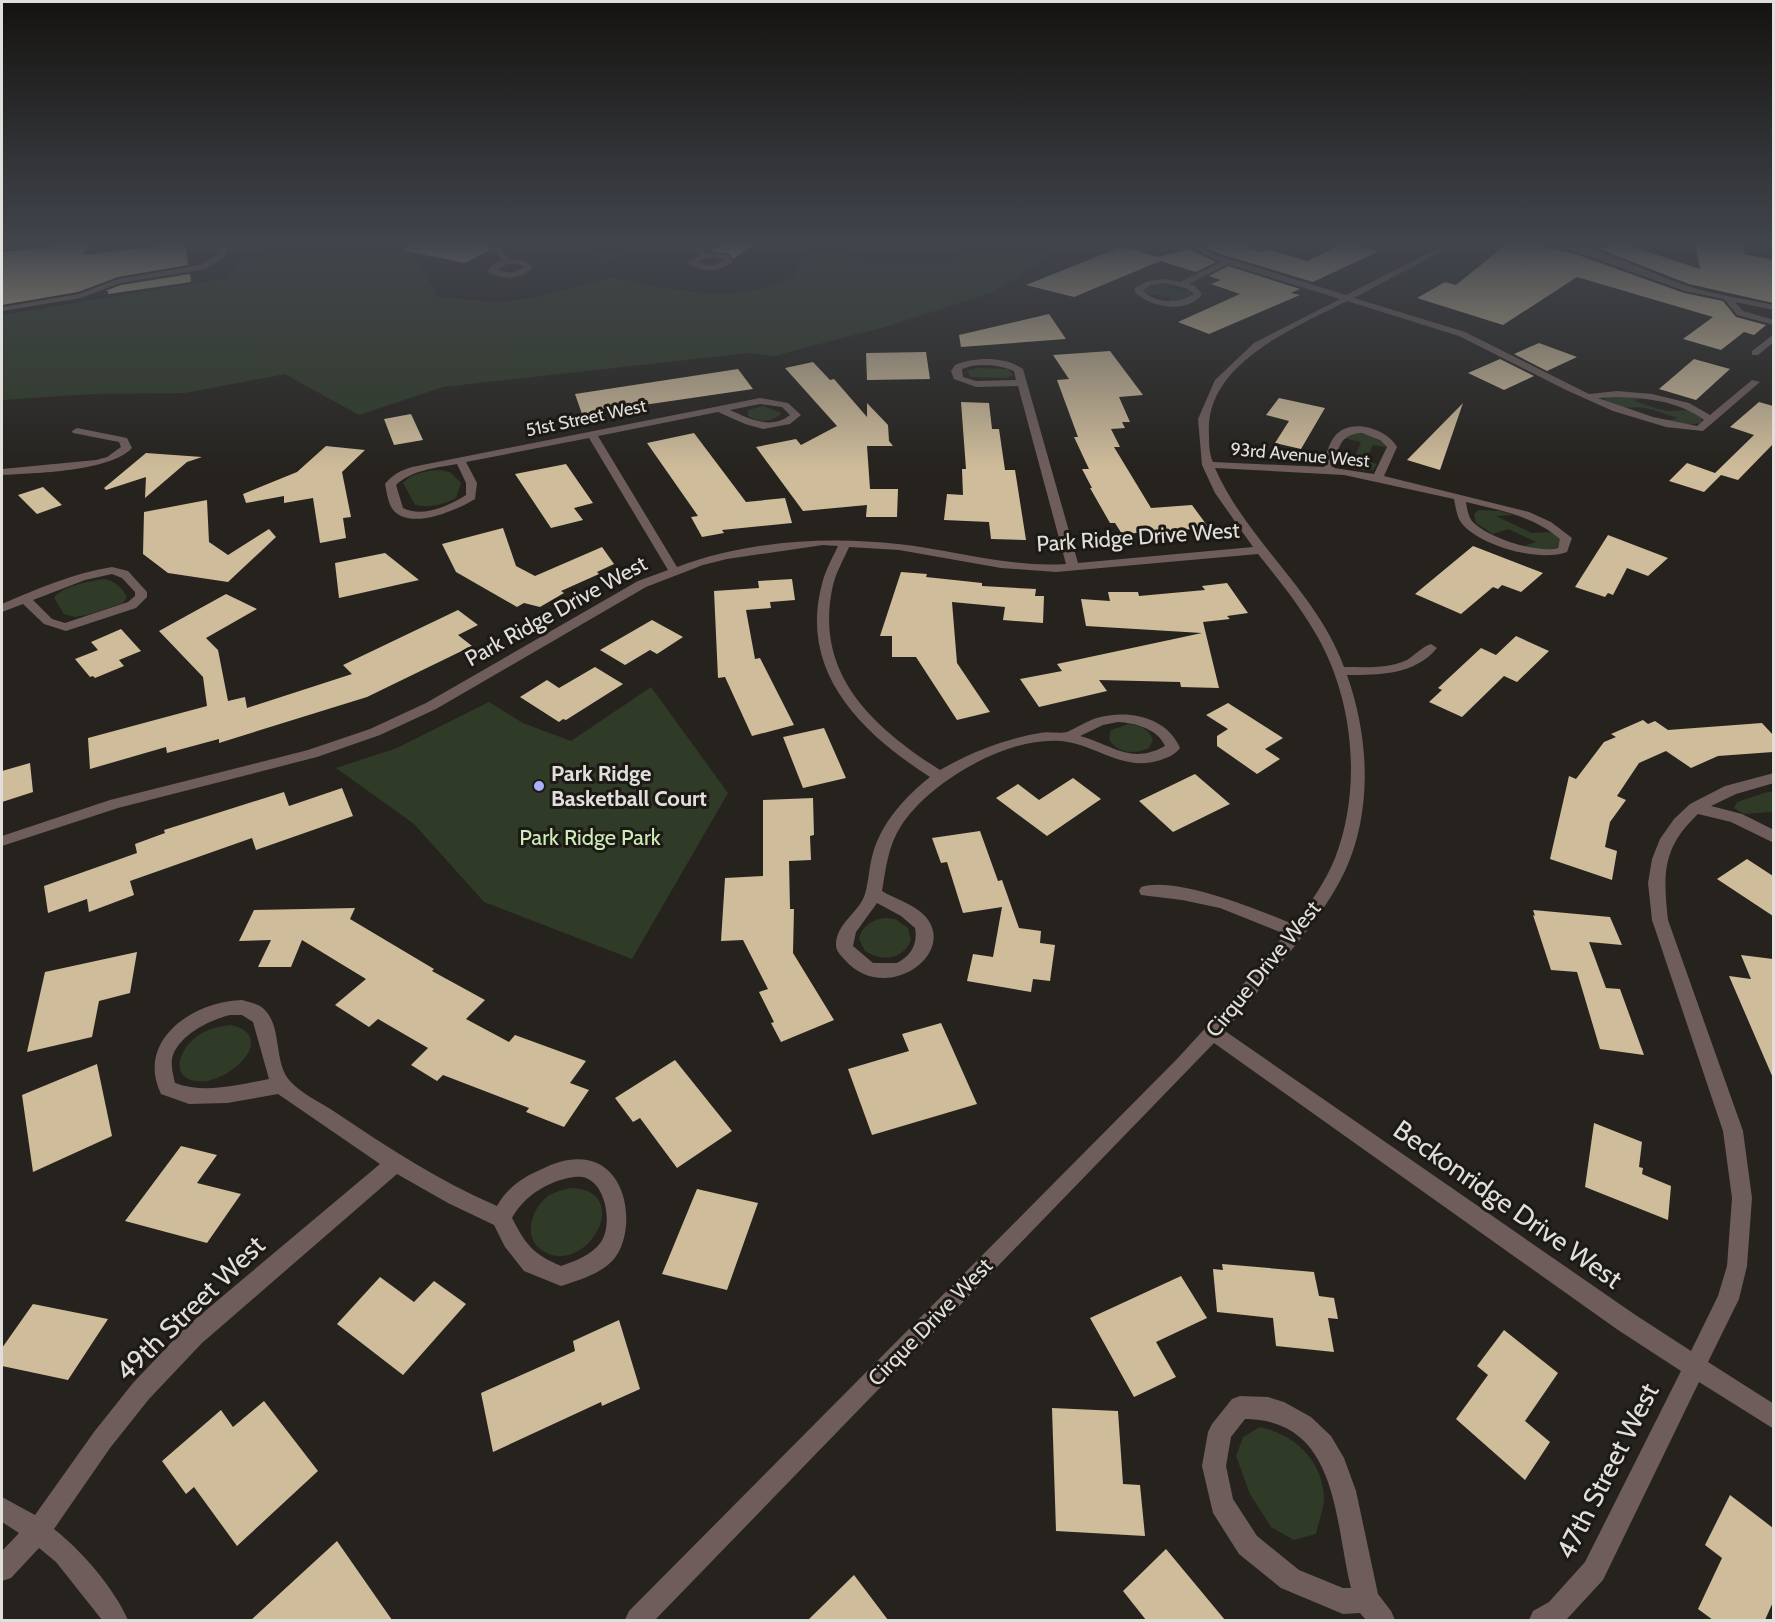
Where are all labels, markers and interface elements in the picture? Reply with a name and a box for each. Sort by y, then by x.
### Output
street label: 51st Street West [524,395,648,441]
street label: 93rd Avenue West [1229,438,1371,472]
street label: Park Ridge Drive West [1035,516,1241,558]
street label: Park Ridge Drive West [460,550,652,672]
place label: Park Ridge Basketball Court [551,760,707,812]
marker: Park Ridge Basketball Court [532,779,546,793]
park label: Park Ridge Park [519,824,661,851]
street label: Cirque Drive West [1200,895,1327,1043]
street label: Beckonridge Drive West [1387,1113,1629,1295]
street label: 49th Street West [108,1228,272,1388]
street label: Cirque Drive West [862,1252,998,1392]
street label: 47th Street West [1548,1377,1666,1565]

